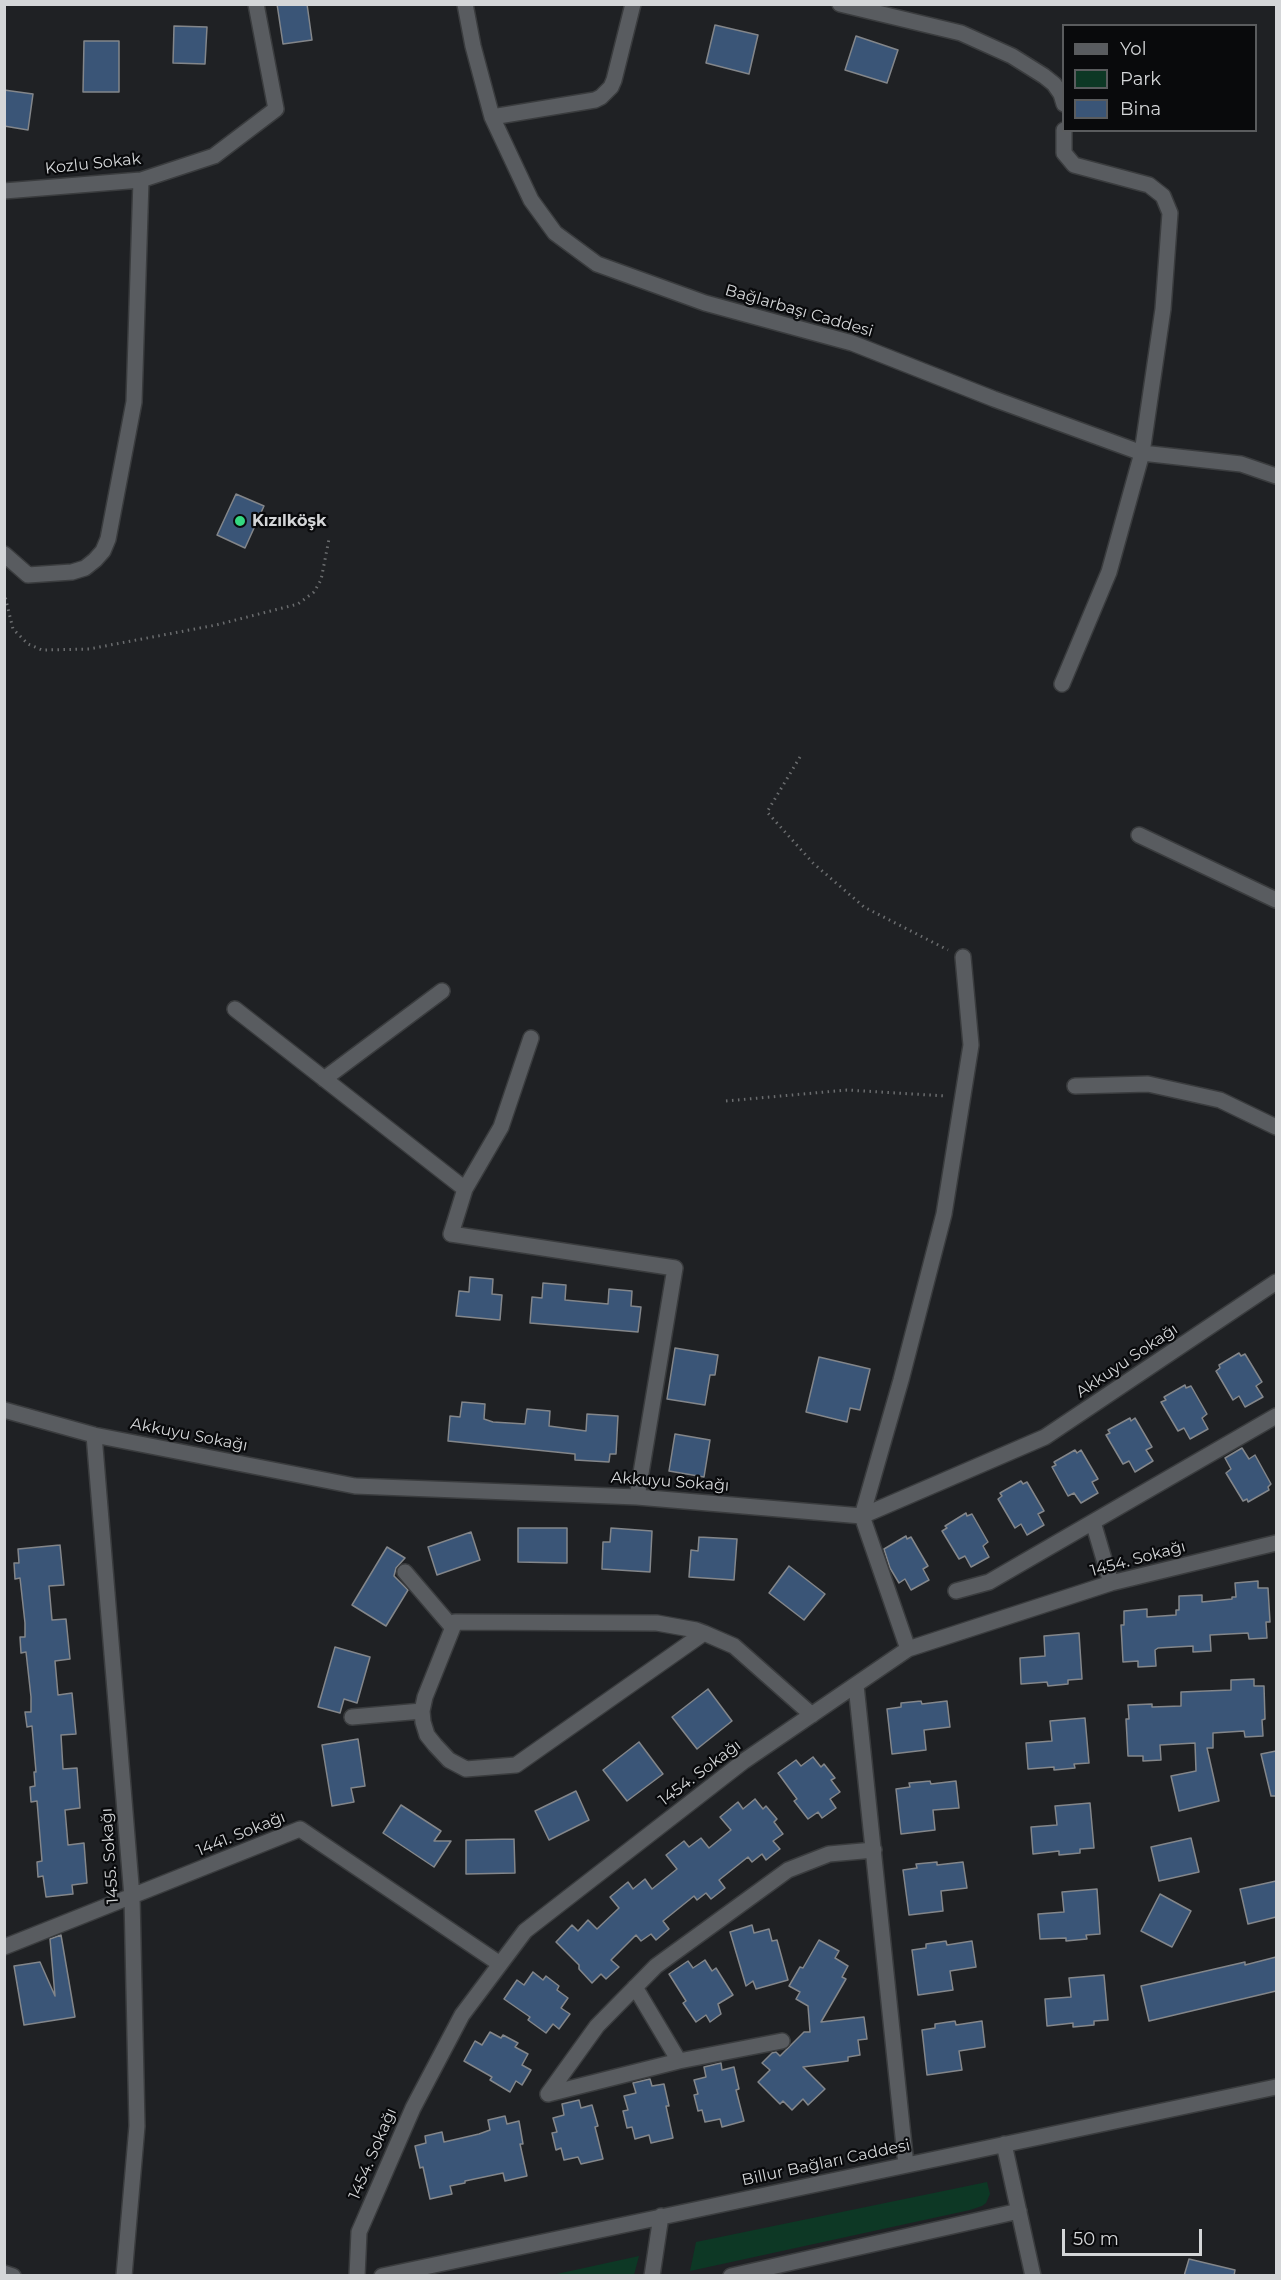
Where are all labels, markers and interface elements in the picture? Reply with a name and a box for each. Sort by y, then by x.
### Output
legend [1062,24,1257,132]
text: Yol [1120,38,1146,60]
text: Park [1120,68,1161,90]
text: Bina [1120,98,1161,120]
street label: Kozlu Sokak [44,149,142,179]
street label: Bağlarbaşı Caddesi [723,281,875,341]
place label: Kızılköşk [252,511,326,531]
marker: Kızılköşk [233,514,247,528]
street label: Akkuyu Sokağı [1072,1320,1182,1402]
street label: Akkuyu Sokağı [129,1414,249,1456]
street label: Akkuyu Sokağı [610,1468,730,1496]
street label: 1454. Sokağı [1088,1537,1188,1581]
street label: 1454. Sokağı [655,1736,745,1810]
street label: 1455. Sokağı [97,1807,123,1905]
street label: 1441. Sokağı [194,1808,288,1860]
street label: 1454. Sokağı [345,2105,401,2203]
street label: Billur Bağları Caddesi [740,2136,912,2190]
scale bar [1065,2217,1204,2255]
text: 50 m [1073,2228,1119,2250]

